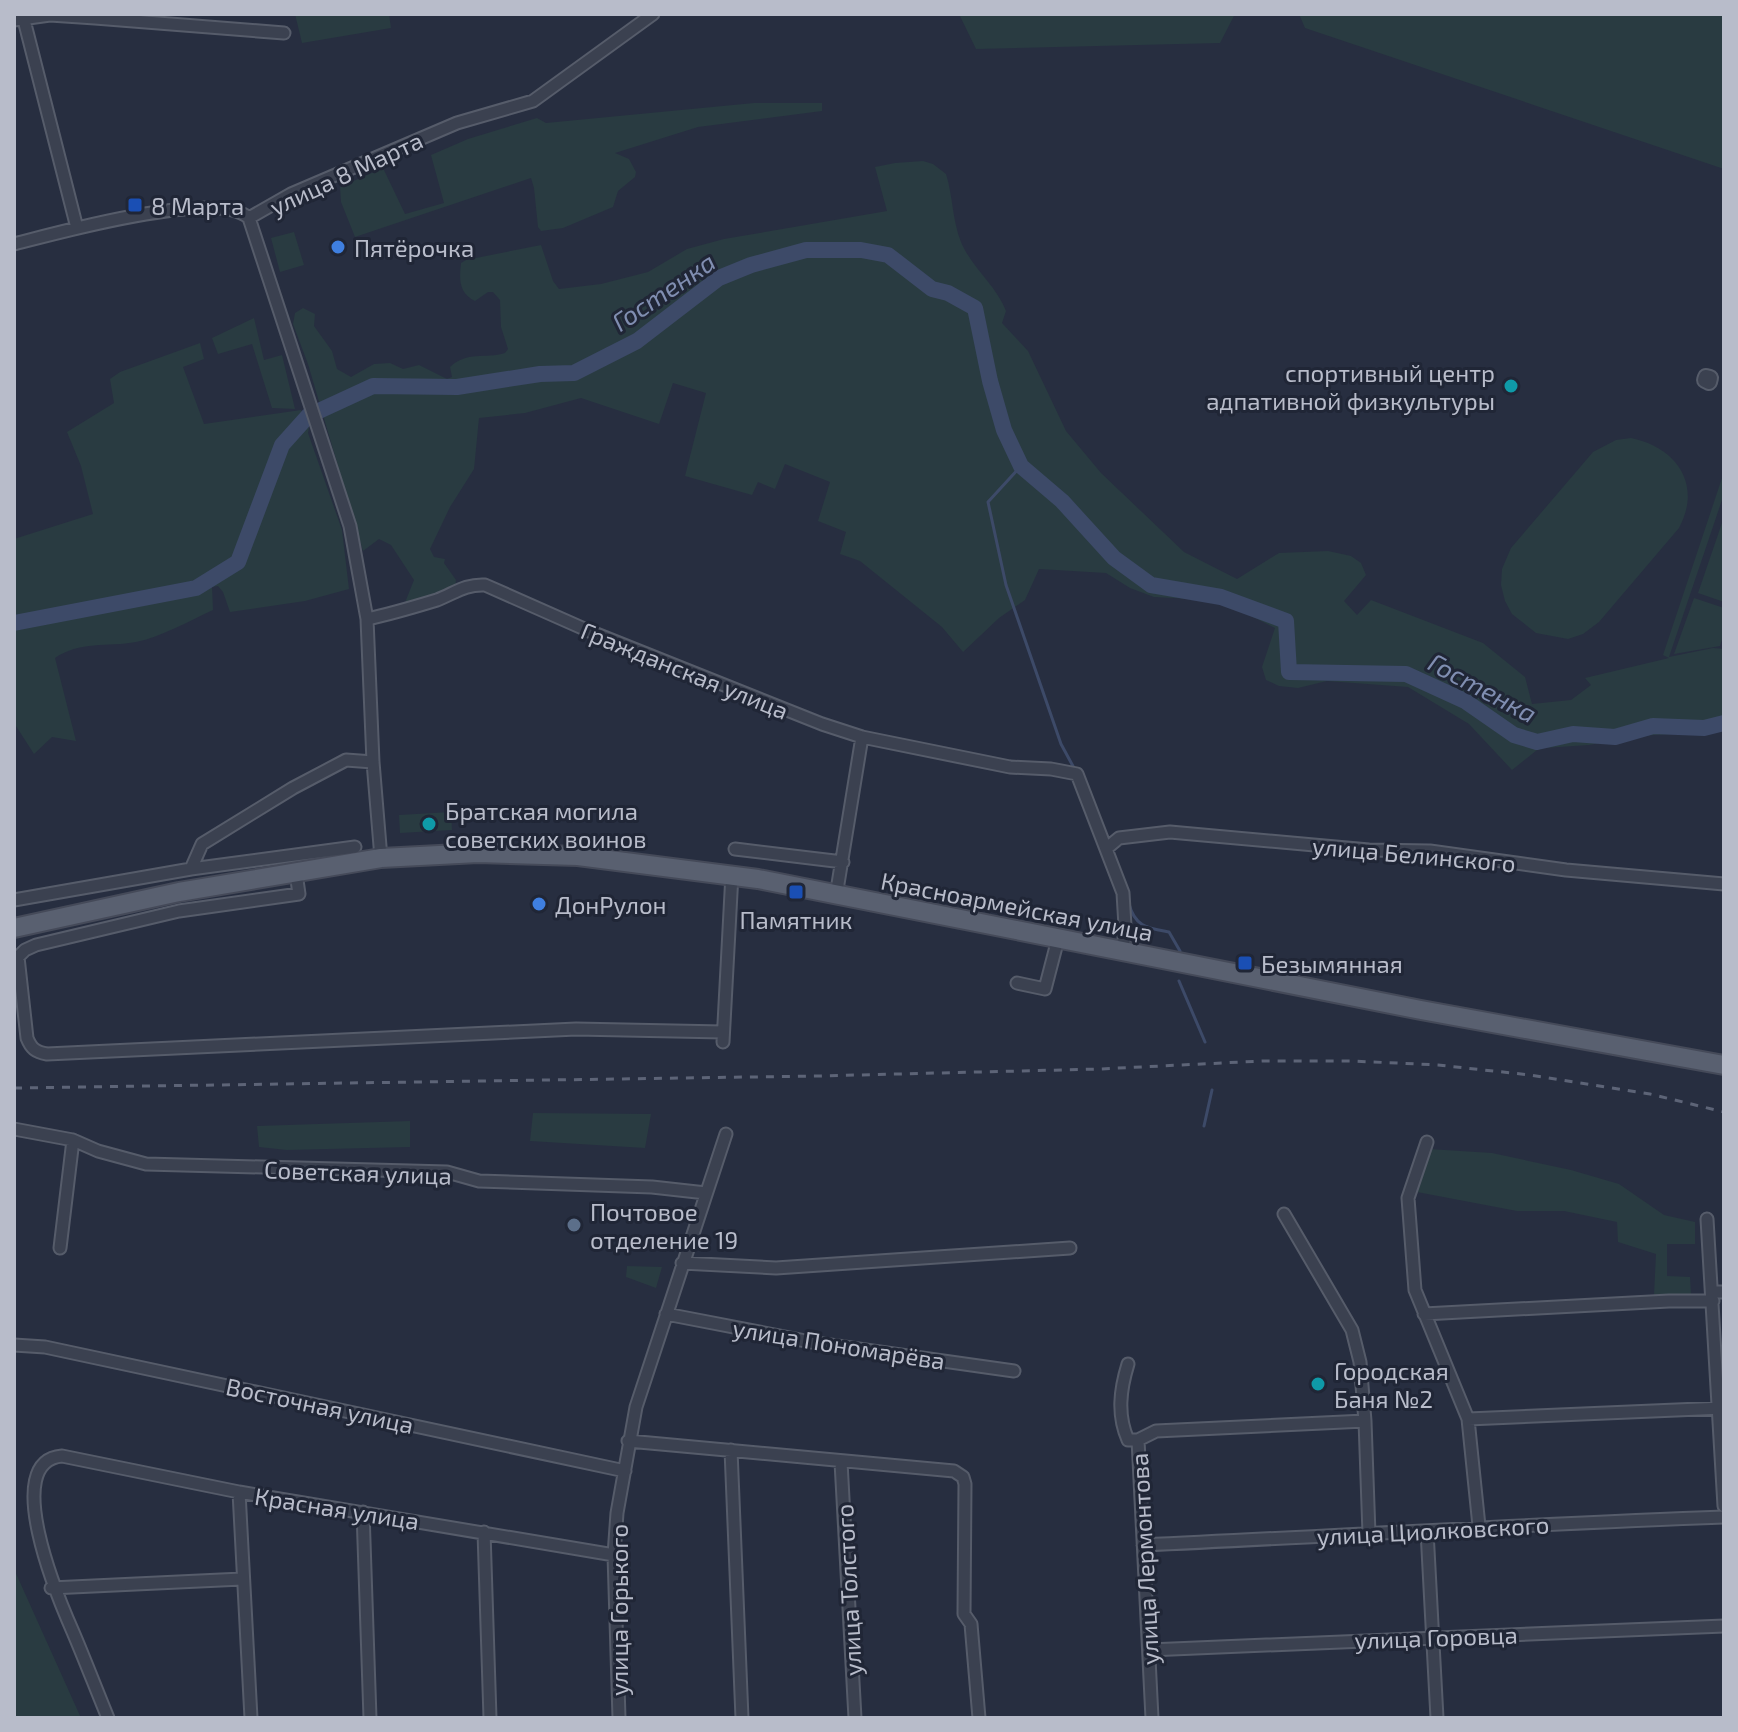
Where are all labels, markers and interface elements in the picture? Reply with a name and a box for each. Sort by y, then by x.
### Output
street label: улица 8 Марта [265,125,428,222]
place label: 8 Марта [151,191,244,220]
marker: 8 Марта [126,196,144,214]
place label: Пятёрочка [354,233,474,262]
marker: Пятёрочка [329,238,347,256]
water label: Гостенка [605,245,721,337]
place label: спортивный центр адпативной физкультуры [1206,358,1495,416]
marker: спортивный центр адпативной физкультуры [1502,377,1520,395]
street label: Гражданская улица [577,615,793,726]
water label: Гостенка [1424,646,1542,728]
place label: Братская могила советских воинов [445,796,647,853]
marker: Братская могила советских воинов [420,815,438,833]
street label: улица Белинского [1311,831,1517,878]
street label: Красноармейская улица [878,865,1156,948]
marker: Памятник [787,883,805,901]
place label: ДонРулон [555,890,667,920]
marker: ДонРулон [530,895,548,913]
place label: Памятник [740,905,853,934]
place label: Безымянная [1261,949,1403,978]
marker: Безымянная [1236,954,1254,972]
street label: Советская улица [264,1154,452,1191]
place label: Почтовое отделение 19 [590,1197,738,1254]
marker: Почтовое отделение 19 [565,1216,583,1234]
street label: улица Пономарёва [731,1313,947,1376]
place label: Городская Баня №2 [1334,1356,1449,1413]
street label: Восточная улица [223,1371,416,1440]
marker: Городская Баня №2 [1309,1375,1327,1393]
street label: улица Лермонтова [1124,1452,1165,1666]
street label: Красная улица [253,1481,421,1536]
street label: улица Толстого [829,1503,868,1677]
street label: улица Циолковского [1316,1509,1550,1552]
street label: улица Горького [604,1524,634,1696]
street label: улица Горовца [1354,1620,1518,1655]

